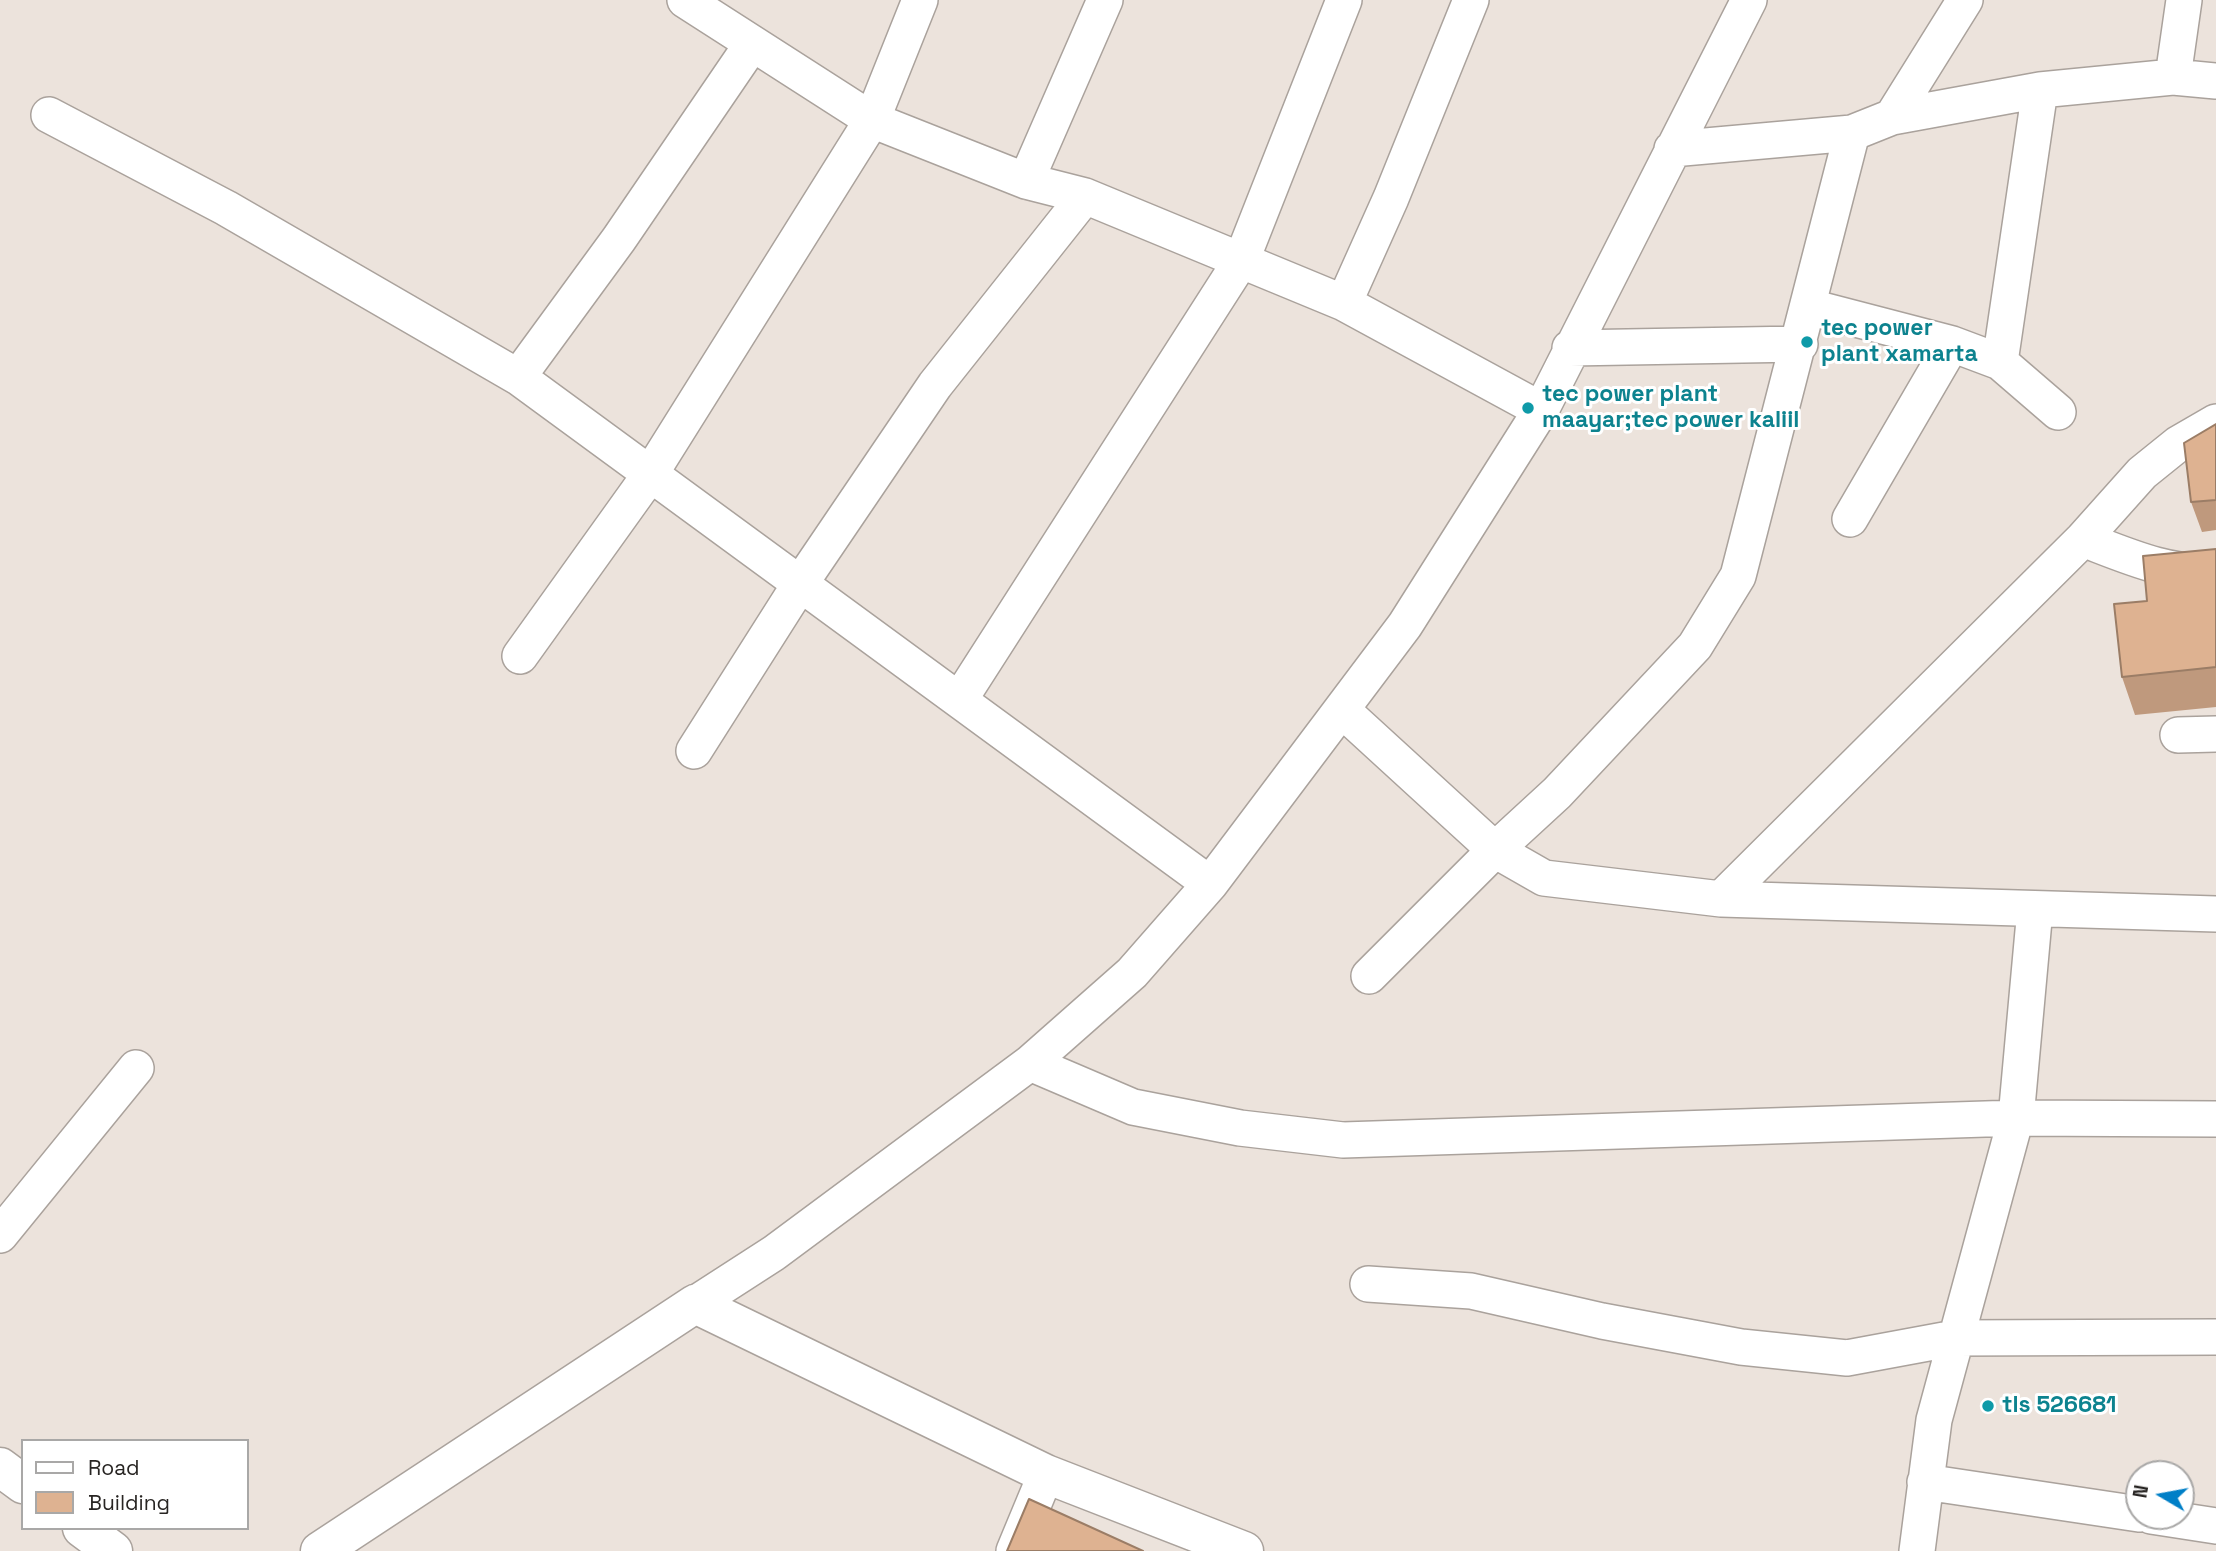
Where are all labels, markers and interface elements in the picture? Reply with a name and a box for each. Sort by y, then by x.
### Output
place label: tec power plant xamarta [1821,315,1978,369]
marker: tec power plant xamarta [1799,334,1815,350]
place label: tec power plant maayar;tec power kaliil [1542,381,1799,435]
marker: tec power plant maayar;tec power kaliil [1520,400,1536,416]
place label: tls 526681 [2002,1392,2116,1420]
marker: tls 526681 [1980,1398,1996,1414]
legend [21,1439,248,1530]
text: Road [88,1454,140,1481]
north arrow [2125,1460,2195,1530]
text: N [2127,1483,2154,1500]
text: Building [88,1489,170,1516]

